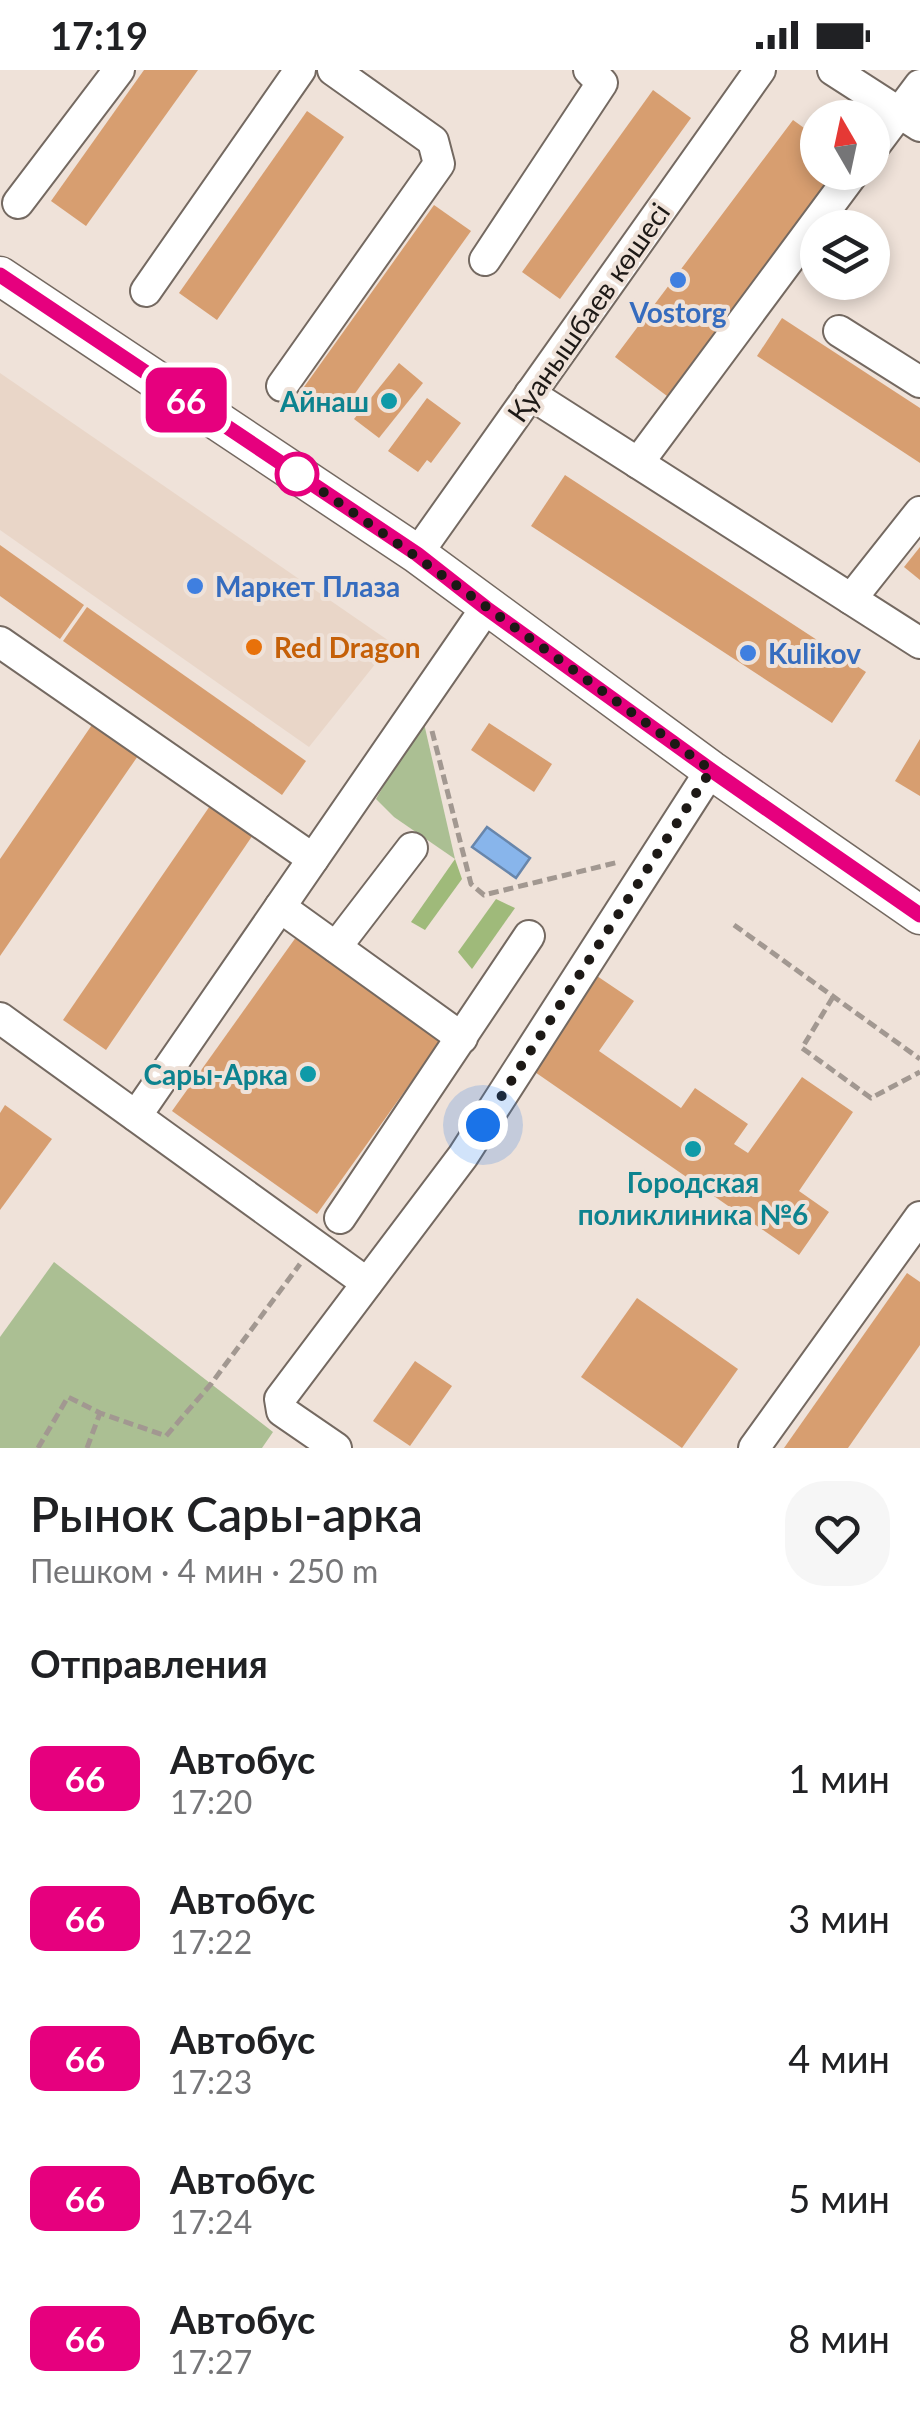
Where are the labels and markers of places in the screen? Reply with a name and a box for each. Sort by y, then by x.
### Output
marker: Vostorg [667,269,689,291]
place label: Vostorg [628,295,727,329]
place label: Айнаш [279,384,369,418]
marker: Айнаш [378,390,400,412]
unlabelled marker [276,453,318,495]
place label: Маркет Плаза [215,569,400,603]
marker: Маркет Плаза [184,575,206,597]
place label: Red Dragon [274,630,421,664]
marker: Red Dragon [243,636,265,658]
place label: Kulikov [768,636,861,670]
marker: Kulikov [737,642,759,664]
place label: Сары-Арка [144,1057,288,1091]
marker: Сары-Арка [297,1063,319,1085]
marker: Городская поликлиника №6 [682,1138,704,1160]
place label: Городская поликлиника №6 [578,1165,808,1231]

